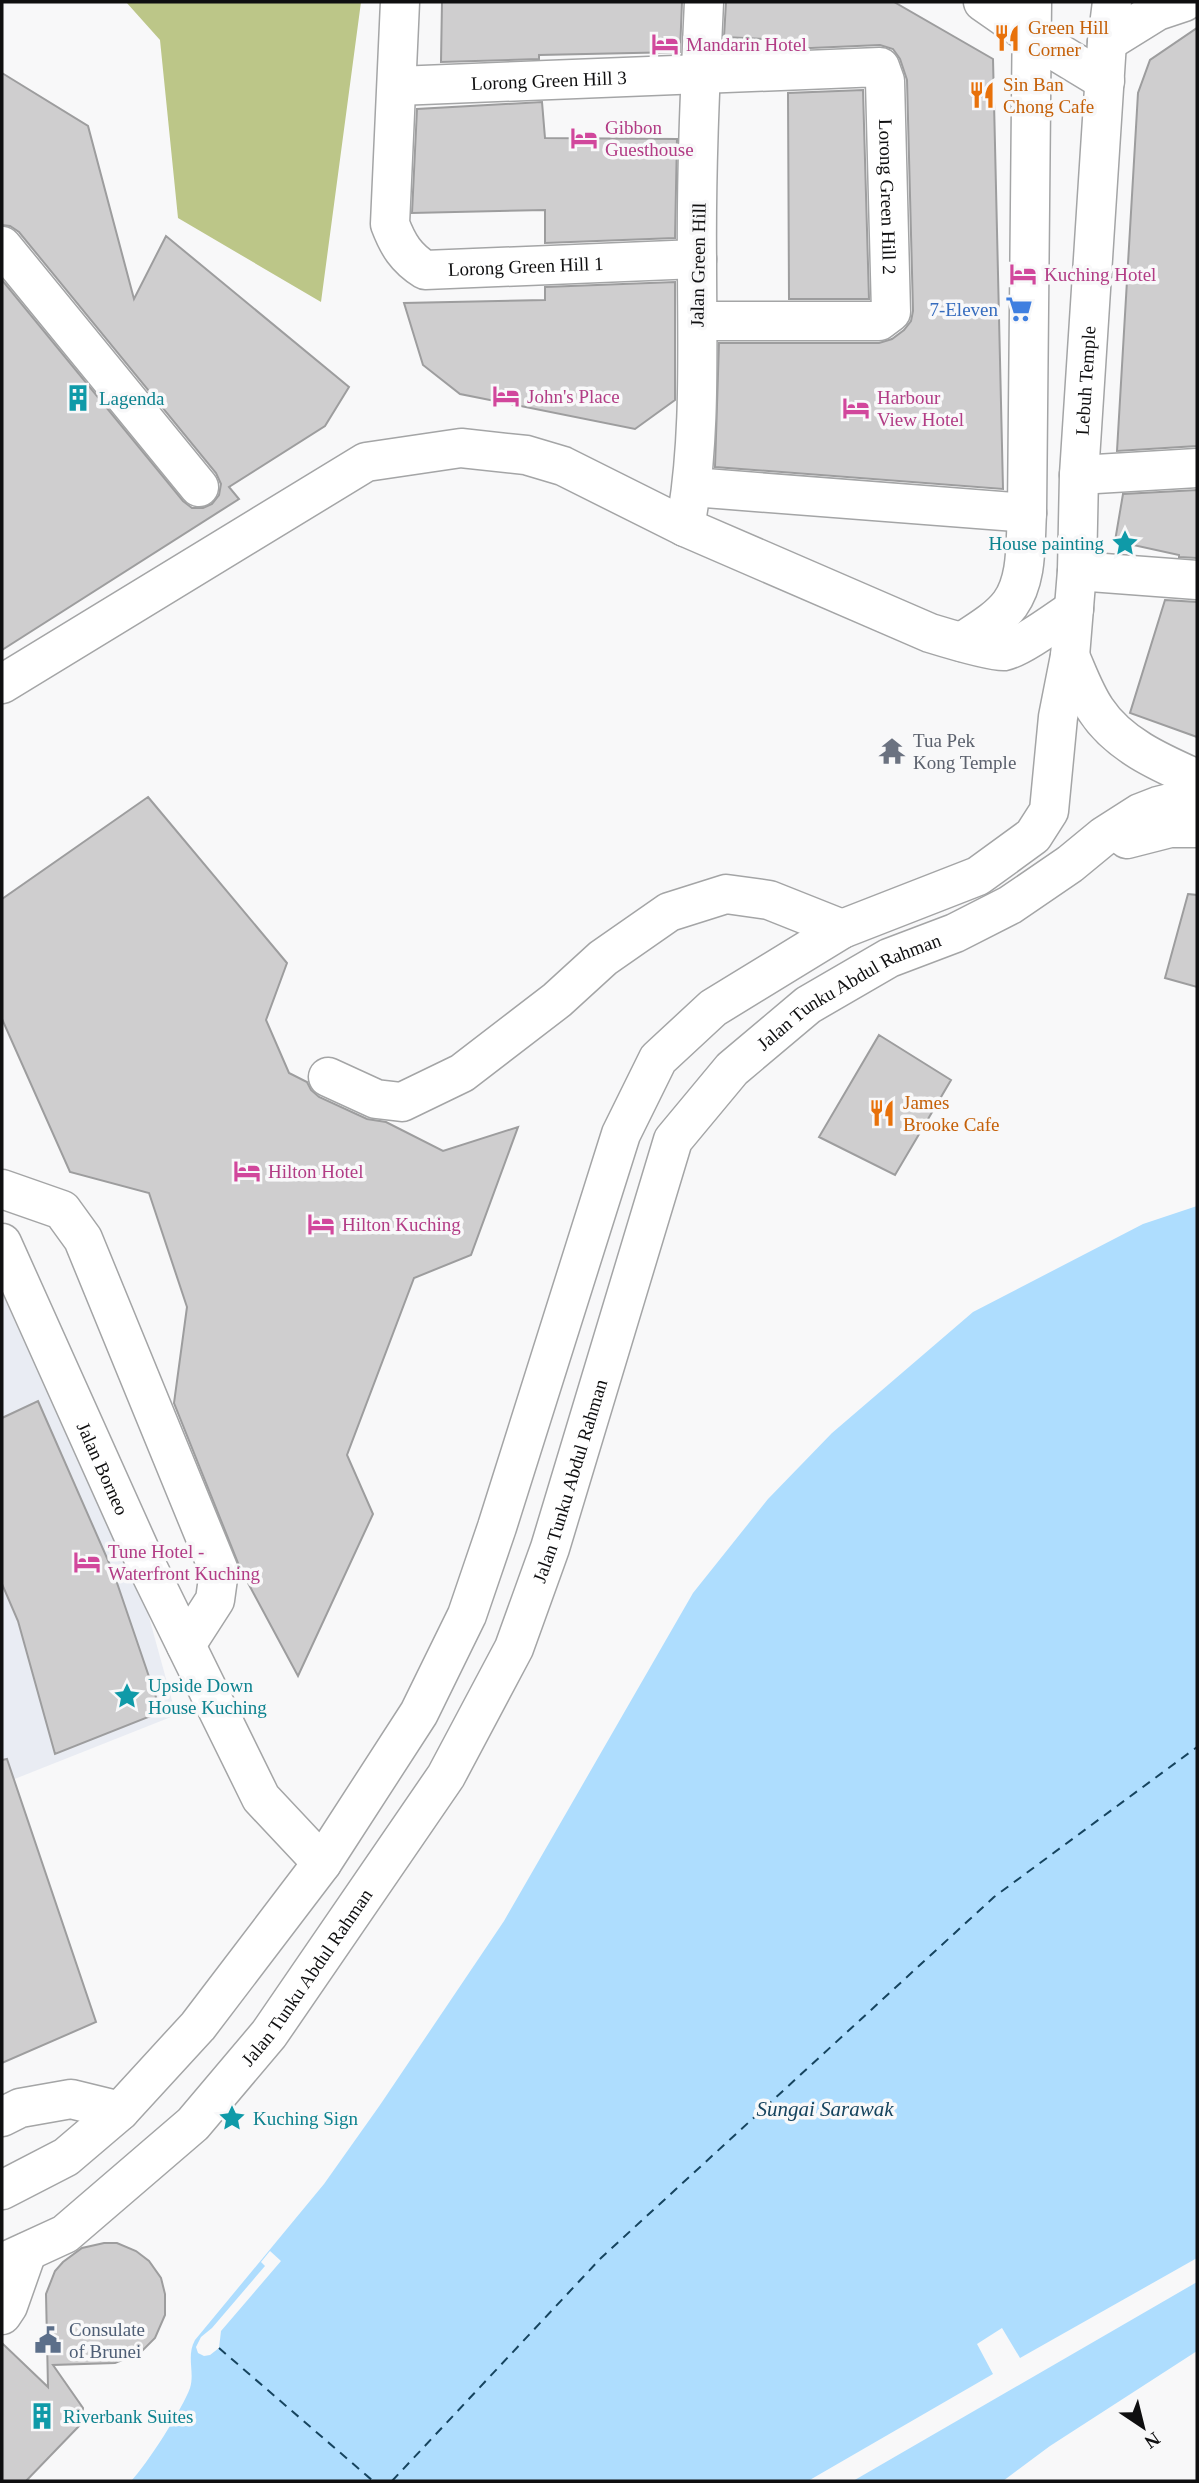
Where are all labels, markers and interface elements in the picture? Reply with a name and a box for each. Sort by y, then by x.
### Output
place label: Green Hill Corner [1028,17,1109,60]
restaurant icon: Green Hill Corner [992,23,1022,53]
hotel icon: Mandarin Hotel [650,29,680,59]
place label: Mandarin Hotel [686,34,807,55]
street label: Lorong Green Hill 3 [471,66,627,94]
place label: Sin Ban Chong Cafe [1003,74,1094,117]
restaurant icon: Sin Ban Chong Cafe [967,80,997,110]
place label: Gibbon Guesthouse [605,117,694,160]
street label: Lorong Green Hill 2 [875,119,901,275]
hotel icon: Gibbon Guesthouse [569,123,599,153]
street label: Jalan Green Hill [686,203,710,327]
street label: Lorong Green Hill 1 [447,252,604,280]
hotel icon: Kuching Hotel [1008,259,1038,289]
place label: Kuching Hotel [1044,264,1156,285]
supermarket icon: 7-Eleven [1004,294,1034,324]
place label: 7-Eleven [929,299,999,320]
street label: Lebuh Temple [1071,325,1099,436]
hotel icon: John's Place [491,381,521,411]
building icon: Lagenda [63,383,93,413]
place label: John's Place [527,386,620,407]
place label: Harbour View Hotel [877,387,964,430]
place label: Lagenda [99,388,165,409]
hotel icon: Harbour View Hotel [841,393,871,423]
place icon: House painting [1110,528,1140,558]
place label: House painting [988,533,1104,554]
place label: Tua Pek Kong Temple [913,730,1016,773]
temple icon: Tua Pek Kong Temple [877,736,907,766]
street label: Jalan Tunku Abdul Rahman [753,929,944,1054]
place label: James Brooke Cafe [903,1092,1000,1135]
restaurant icon: James Brooke Cafe [867,1098,897,1128]
hotel icon: Hilton Hotel [232,1156,262,1186]
place label: Hilton Hotel [268,1161,364,1182]
hotel icon: Hilton Kuching [306,1209,336,1239]
place label: Hilton Kuching [342,1214,461,1235]
street label: Jalan Tunku Abdul Rahman [528,1376,611,1585]
street label: Jalan Borneo [73,1419,133,1518]
place label: Tune Hotel - Waterfront Kuching [108,1541,261,1584]
hotel icon: Tune Hotel - Waterfront Kuching [72,1547,102,1577]
place label: Upside Down House Kuching [148,1675,267,1718]
place icon: Upside Down House Kuching [112,1681,142,1711]
street label: Jalan Tunku Abdul Rahman [237,1884,376,2070]
water label: Sungai Sarawak [756,2097,894,2121]
place icon: Kuching Sign [217,2103,247,2133]
place label: Kuching Sign [253,2108,359,2129]
place label: Consulate of Brunei [69,2319,145,2362]
public building icon: Consulate of Brunei [33,2325,63,2355]
north arrow [1108,2392,1178,2462]
building icon: Riverbank Suites [27,2401,57,2431]
place label: Riverbank Suites [63,2406,193,2427]
text: N [1141,2428,1164,2453]

